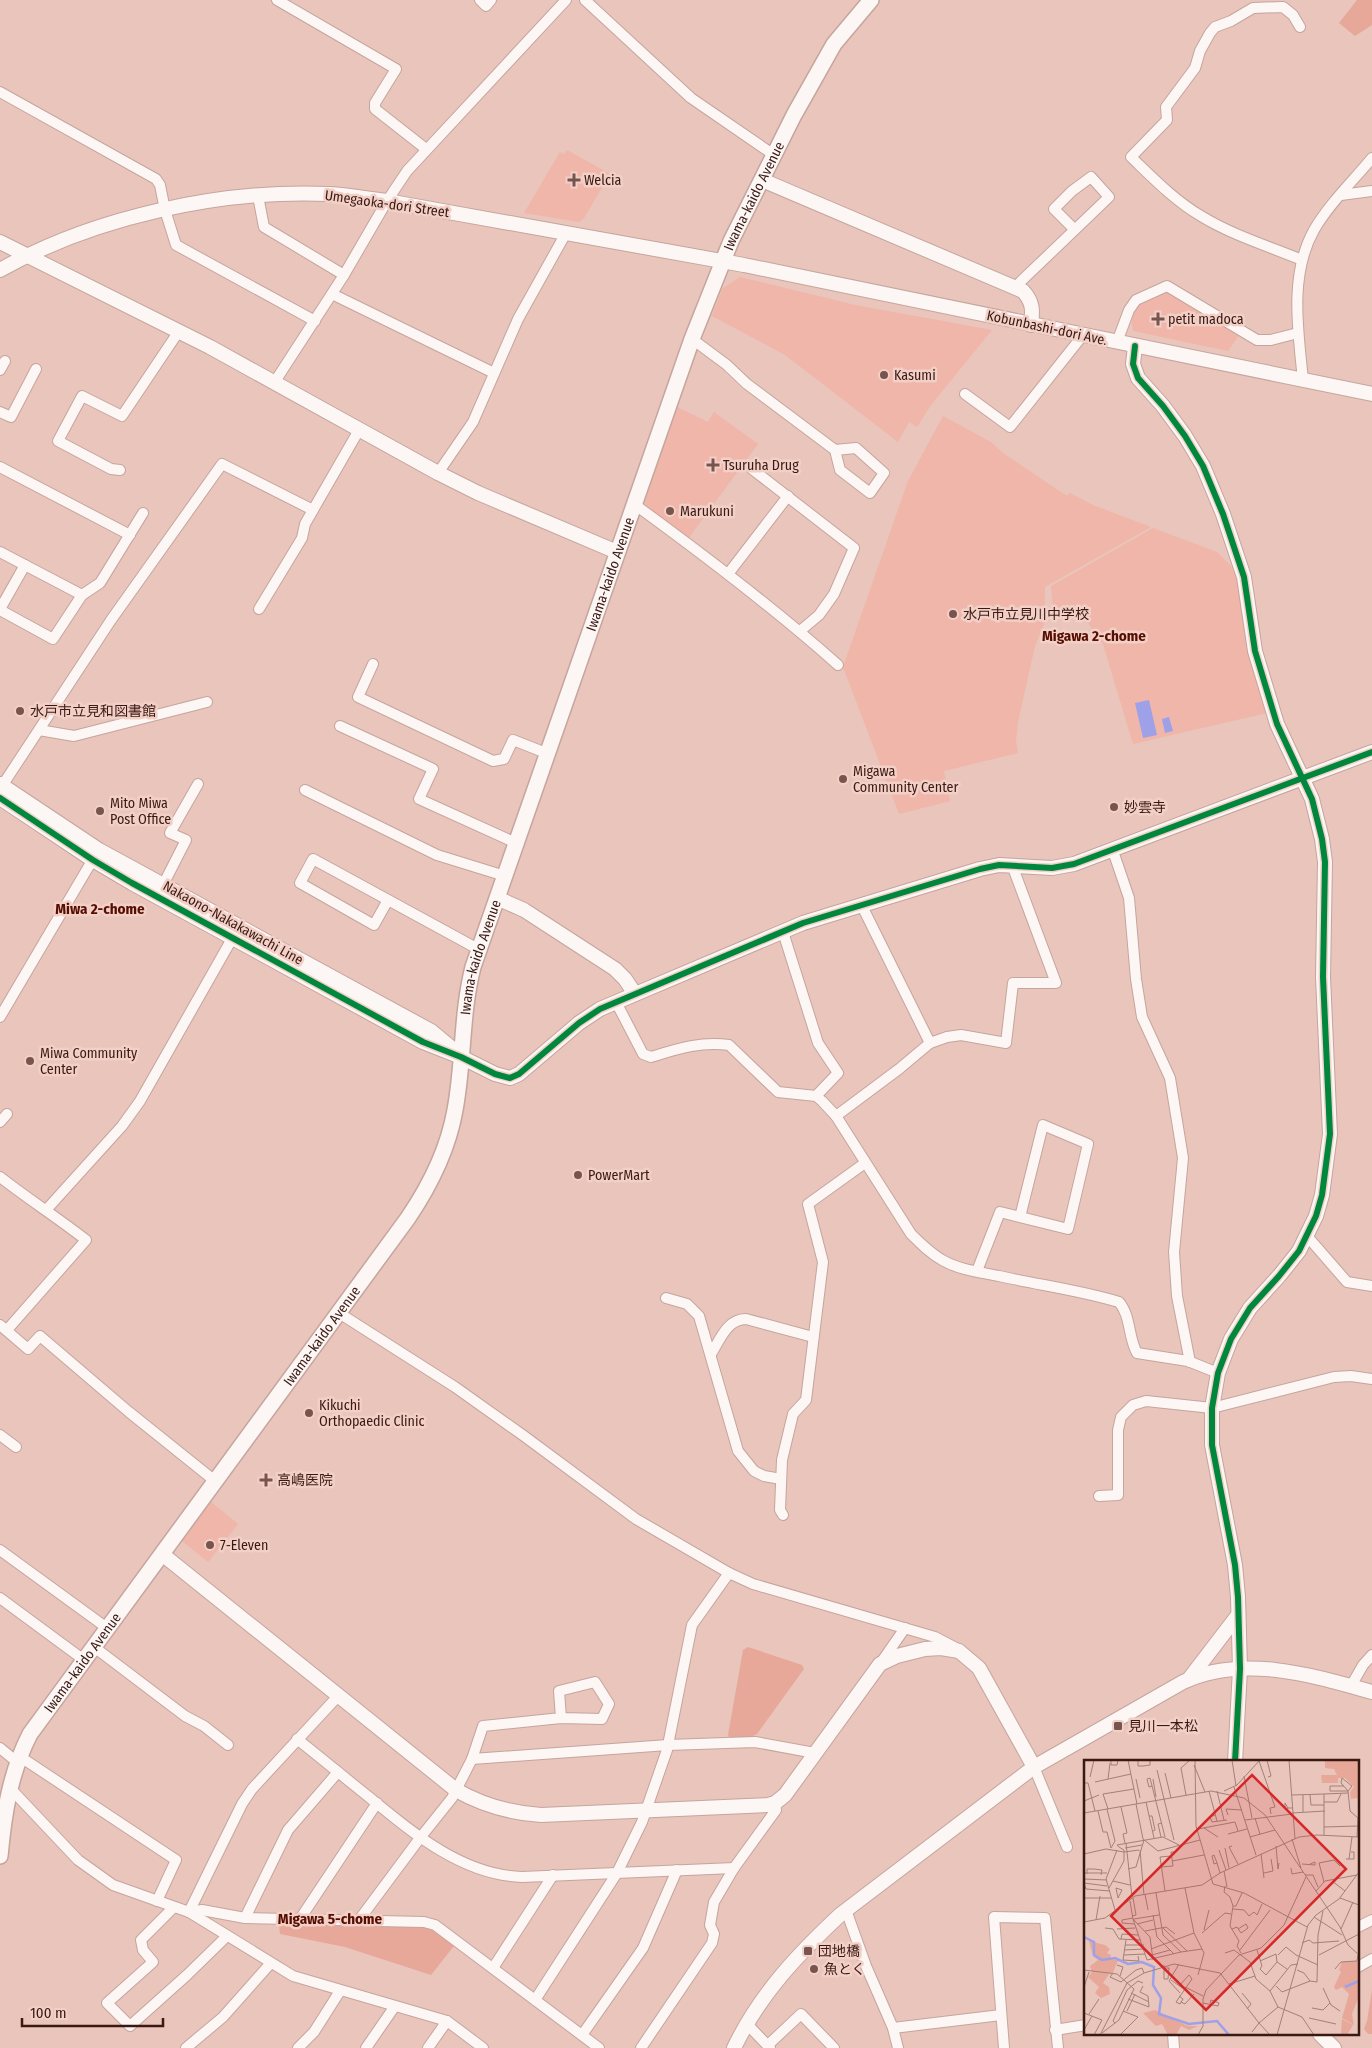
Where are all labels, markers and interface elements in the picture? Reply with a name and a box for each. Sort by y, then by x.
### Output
street label: Iwama-kaido Avenue [720,139,788,253]
place label: Welcia [584,172,621,189]
marker: Welcia [568,174,580,186]
street label: Umegaoka-dori Street [324,187,451,221]
street label: Kobunbashi-dori Ave. [985,307,1109,349]
place label: petit madoca [1168,311,1244,328]
marker: petit madoca [1152,313,1164,325]
place label: Kasumi [894,367,936,384]
marker: Kasumi [878,369,890,381]
place label: Tsuruha Drug [723,457,799,474]
marker: Tsuruha Drug [707,459,719,471]
place label: Marukuni [680,503,734,520]
marker: Marukuni [664,505,676,517]
street label: Iwama-kaido Avenue [582,515,638,633]
place label: 水戸市立見川中学校 [963,606,1089,623]
marker: 水戸市立見川中学校 [947,608,959,620]
district label: Migawa 2-chome [1042,627,1146,645]
place label: 水戸市立見和図書館 [30,703,156,720]
marker: 水戸市立見和図書館 [14,705,26,717]
place label: Migawa Community Center [853,763,958,796]
marker: Migawa Community Center [837,773,849,785]
place label: Mito Miwa Post Office [110,795,171,828]
place label: 妙雲寺 [1124,799,1166,816]
marker: 妙雲寺 [1108,801,1120,813]
marker: Mito Miwa Post Office [94,805,106,817]
street label: Nakaono-Nakakawachi Line [160,877,306,969]
street label: Iwama-kaido Avenue [456,897,504,1016]
district label: Miwa 2-chome [55,900,145,918]
place label: Miwa Community Center [40,1045,138,1078]
marker: Miwa Community Center [24,1055,36,1067]
place label: PowerMart [588,1167,650,1184]
marker: PowerMart [572,1169,584,1181]
street label: Iwama-kaido Avenue [280,1283,364,1389]
place label: Kikuchi Orthopaedic Clinic [319,1397,425,1430]
marker: Kikuchi Orthopaedic Clinic [303,1407,315,1419]
place label: 高嶋医院 [277,1472,333,1489]
marker: 高嶋医院 [259,1473,273,1487]
place label: 7-Eleven [220,1537,268,1554]
marker: 7-Eleven [204,1539,216,1551]
street label: Iwama-kaido Avenue [40,1609,124,1716]
place label: 見川一本松 [1128,1718,1198,1735]
marker: 見川一本松 [1112,1720,1124,1732]
inset map [1084,1760,1360,2036]
district label: Migawa 5-chome [278,1910,383,1928]
place label: 団地橋 [818,1943,860,1960]
marker: 団地橋 [802,1945,814,1957]
place label: 魚とく [824,1961,866,1978]
marker: 魚とく [808,1963,820,1975]
scale bar [22,1996,164,2028]
text: 100 m [30,2004,67,2022]

